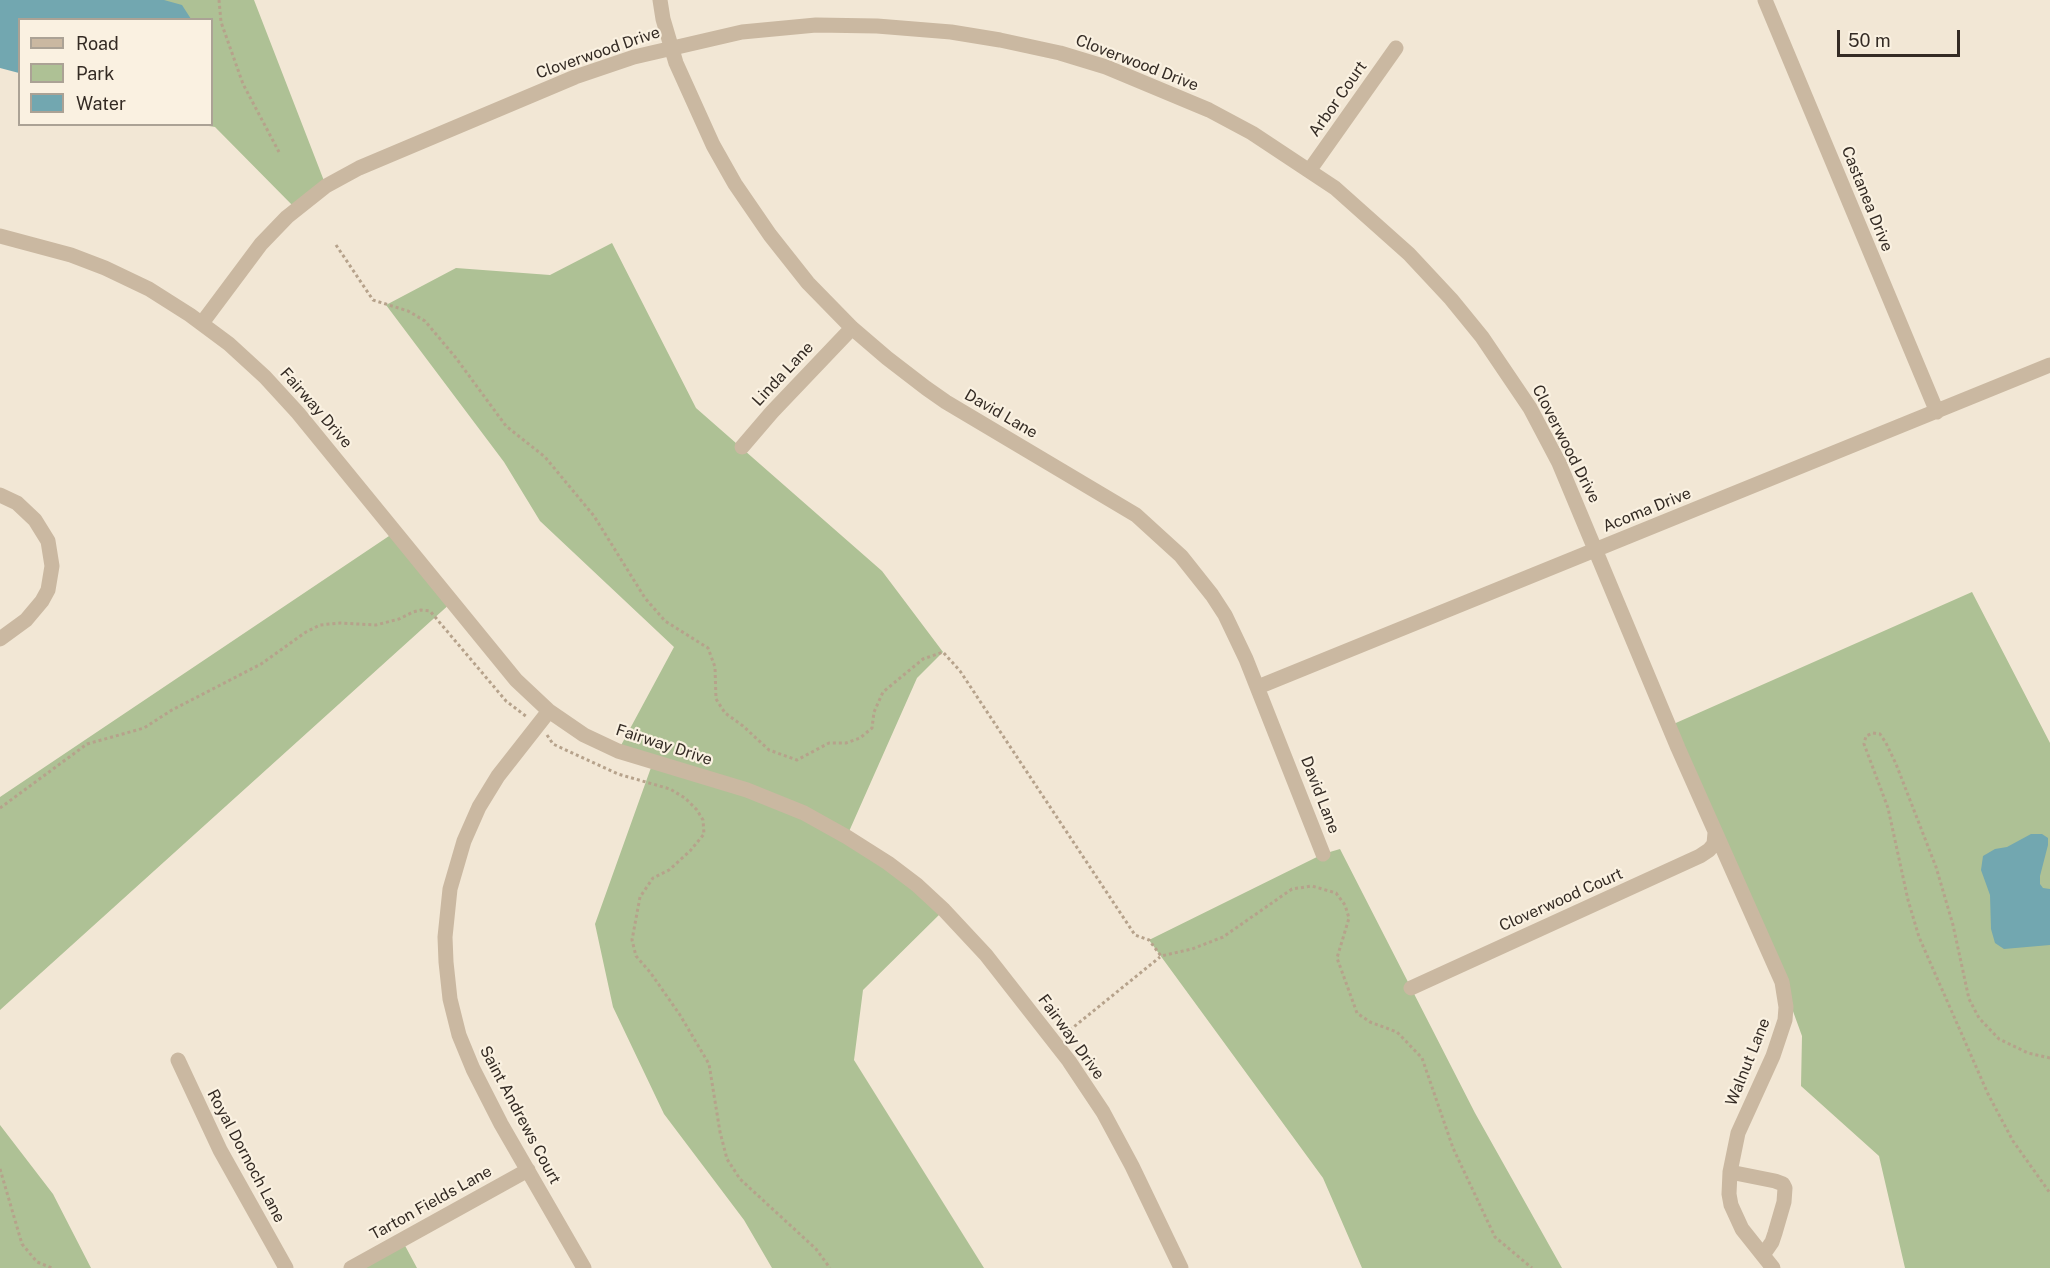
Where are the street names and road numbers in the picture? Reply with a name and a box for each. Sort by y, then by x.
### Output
street label: Cloverwood Drive [533,23,663,83]
street label: Cloverwood Drive [1073,31,1201,95]
street label: Arbor Court [1305,57,1371,141]
street label: Castanea Drive [1837,144,1897,254]
street label: Linda Lane [748,338,818,410]
street label: Fairway Drive [276,364,356,452]
street label: Cloverwood Drive [1528,382,1604,506]
street label: David Lane [961,385,1041,443]
street label: Acoma Drive [1600,484,1694,536]
street label: Fairway Drive [613,720,715,770]
street label: David Lane [1296,754,1344,836]
street label: Cloverwood Court [1496,864,1626,936]
street label: Fairway Drive [1034,991,1108,1083]
street label: Walnut Lane [1722,1015,1774,1109]
street label: Saint Andrews Court [475,1043,565,1187]
street label: Royal Dornoch Lane [203,1086,289,1226]
street label: Tarton Fields Lane [367,1162,495,1244]

